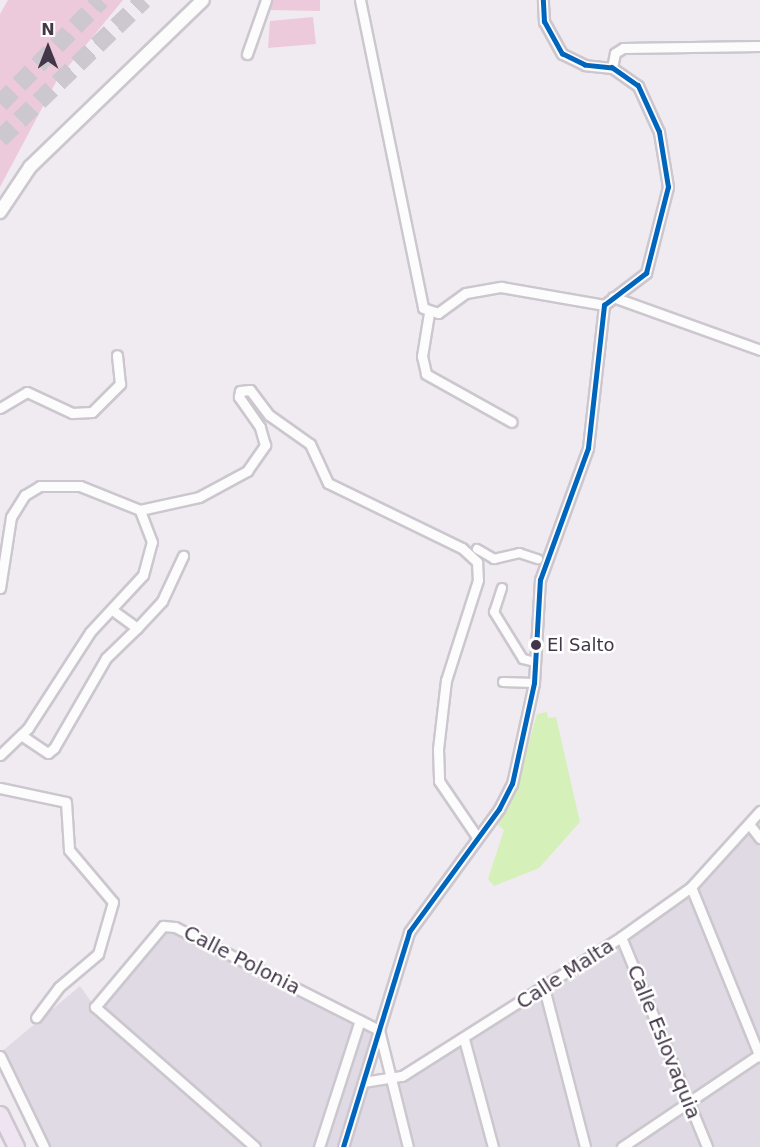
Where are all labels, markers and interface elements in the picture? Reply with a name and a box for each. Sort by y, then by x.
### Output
north arrow [18,18,78,78]
text: N [41,20,55,39]
place label: El Salto [547,634,615,656]
marker: El Salto [530,639,542,651]
street label: Calle Polonia [180,920,304,1000]
street label: Calle Malta [512,934,618,1014]
street label: Calle Eslovaquia [622,961,706,1123]

